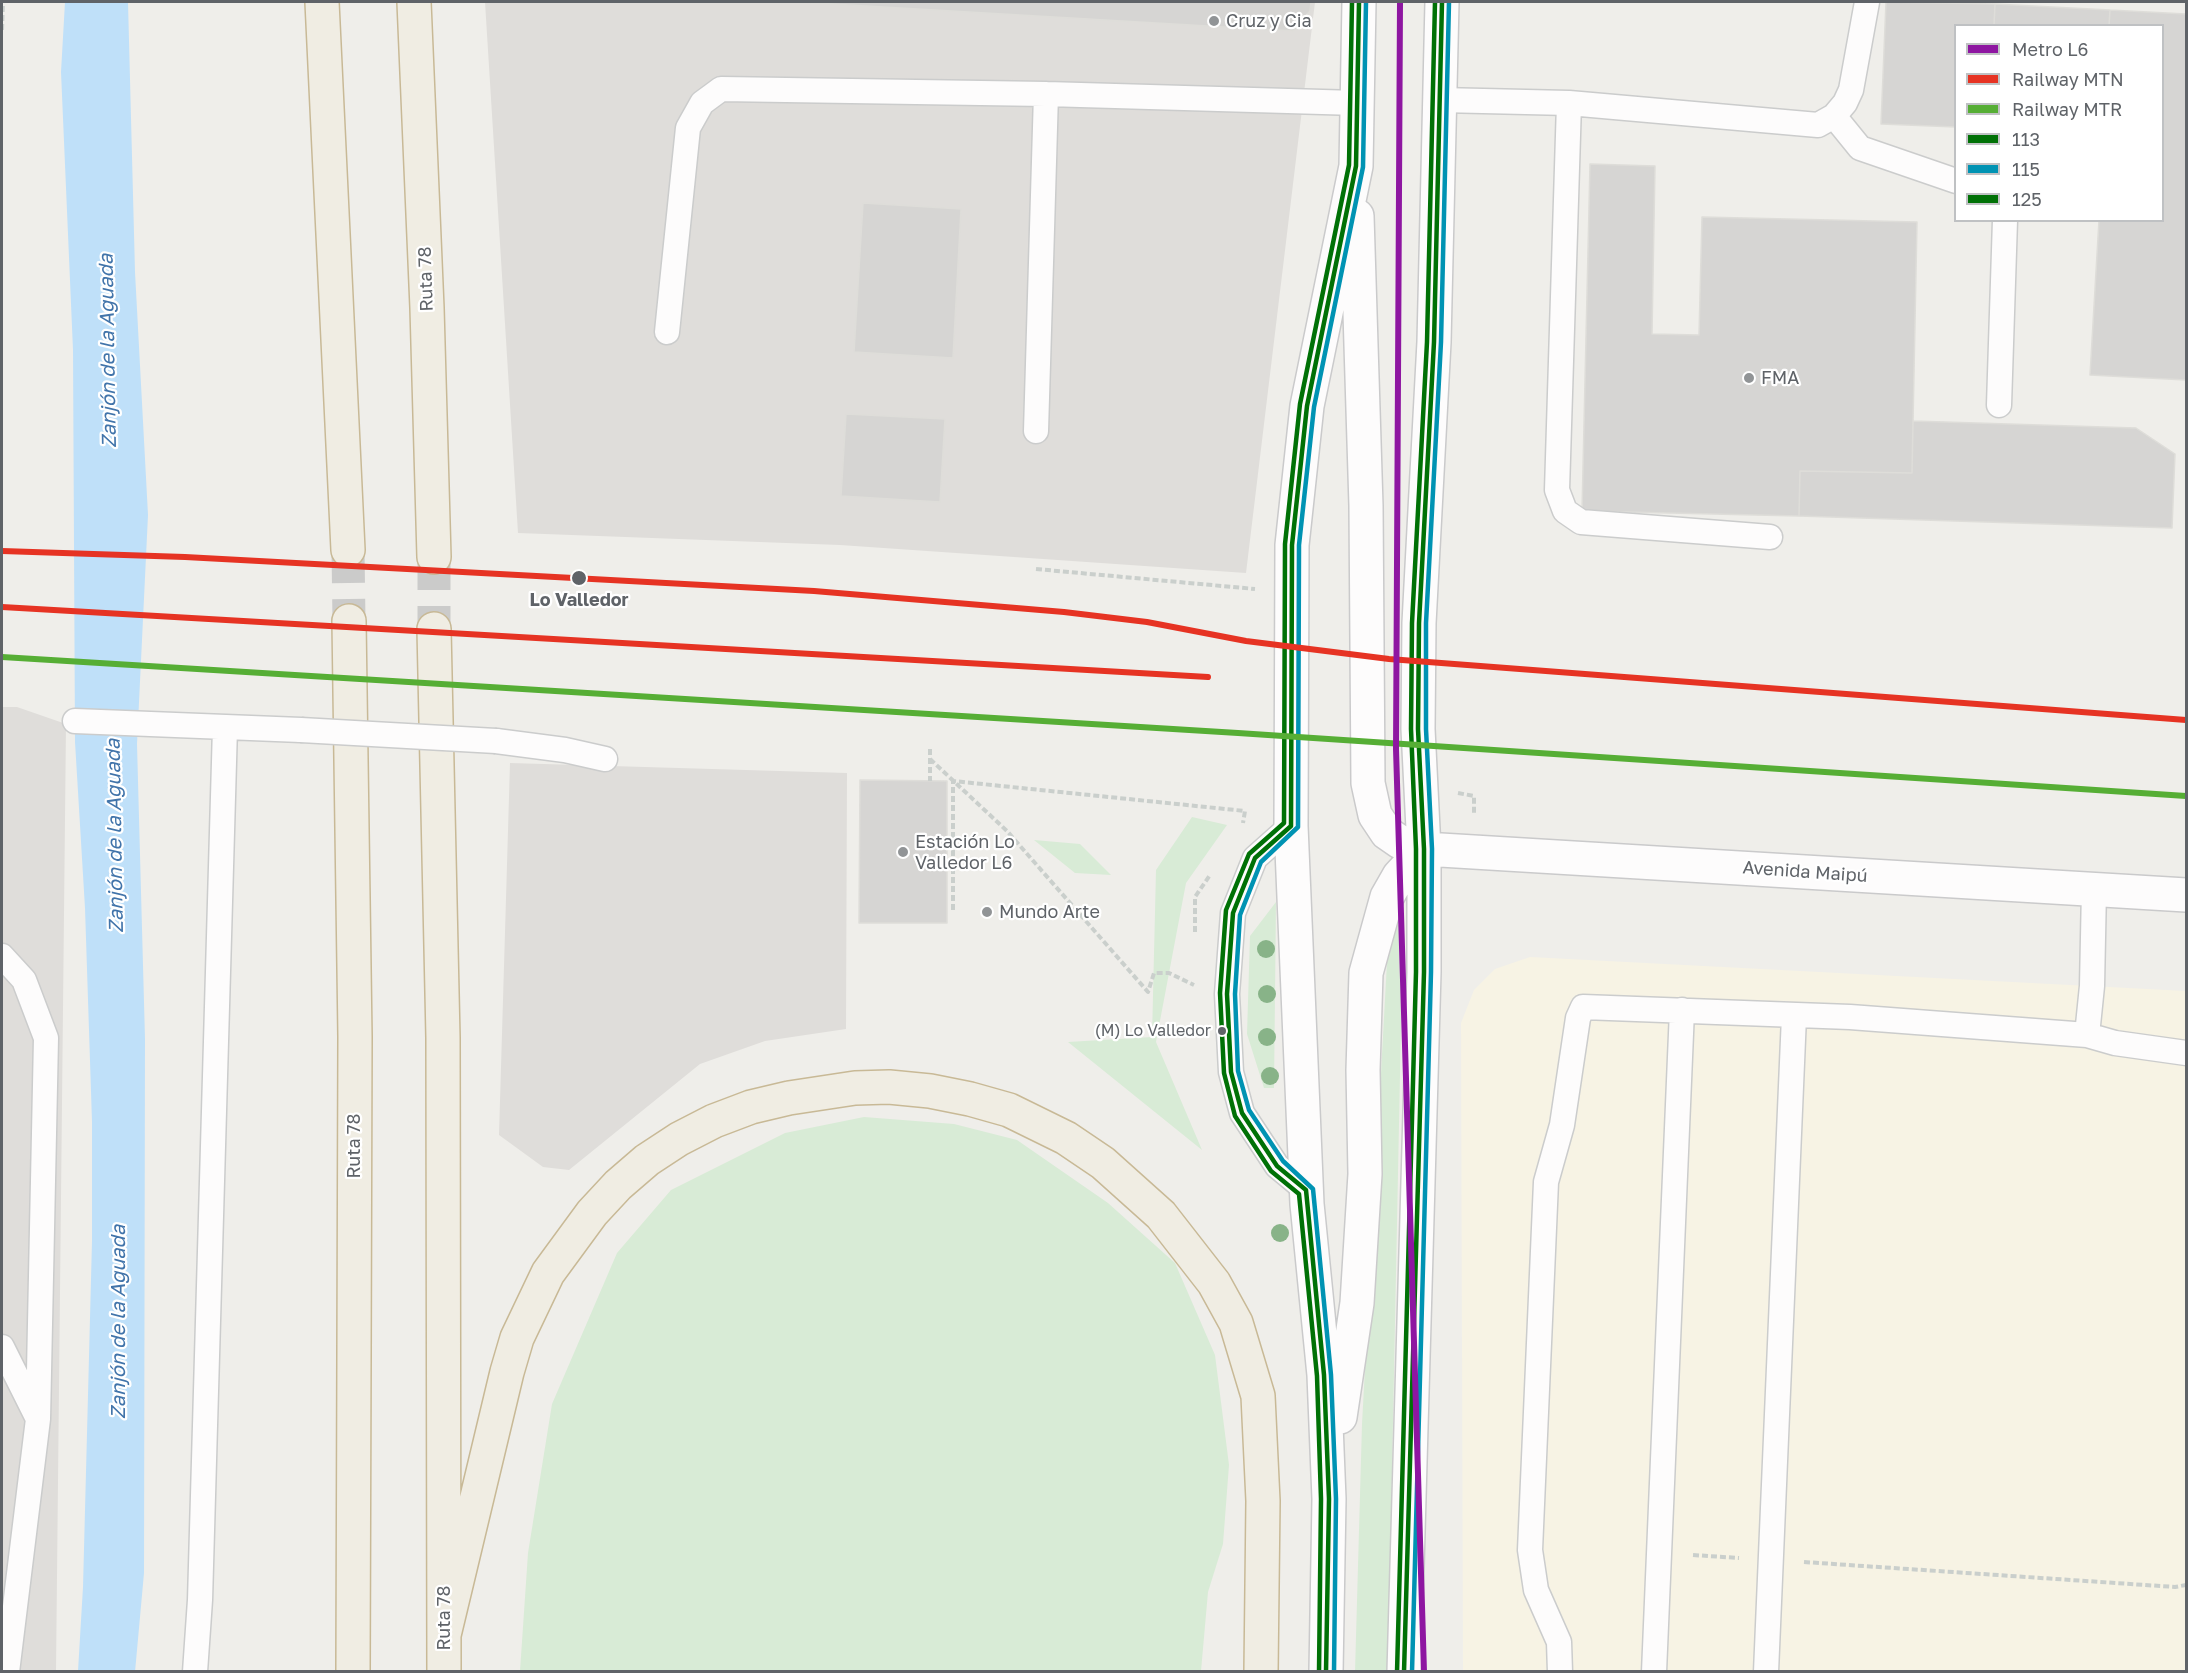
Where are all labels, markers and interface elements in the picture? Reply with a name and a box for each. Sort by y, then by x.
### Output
place label: Cruz y Cia [1226,10,1312,32]
marker: Cruz y Cia [1207,14,1221,28]
legend [1954,24,2164,222]
text: Metro L6 [2012,38,2088,60]
text: Railway MTN [2012,68,2124,90]
text: Railway MTR [2012,98,2122,120]
text: 113 [2012,128,2040,150]
text: 115 [2012,158,2040,180]
text: 125 [2012,188,2042,210]
street label: Ruta 78 [414,246,438,312]
water label: Zanjón de la Aguada [94,254,122,448]
place label: FMA [1761,367,1799,389]
marker: FMA [1742,371,1756,385]
marker: Lo Valledor [570,569,588,587]
place label: Lo Valledor [529,589,629,611]
water label: Zanjón de la Aguada [101,739,129,933]
place label: Estación Lo Valledor L6 [915,831,1015,874]
marker: Estación Lo Valledor L6 [896,845,910,859]
street label: Avenida Maipú [1742,857,1868,887]
place label: Mundo Arte [999,901,1100,923]
marker: Mundo Arte [980,905,994,919]
place label: (M) Lo Valledor [1095,1021,1211,1041]
marker: (M) Lo Valledor [1216,1025,1228,1037]
street label: Ruta 78 [343,1113,365,1179]
water label: Zanjón de la Aguada [107,1225,131,1419]
street label: Ruta 78 [433,1585,455,1651]

